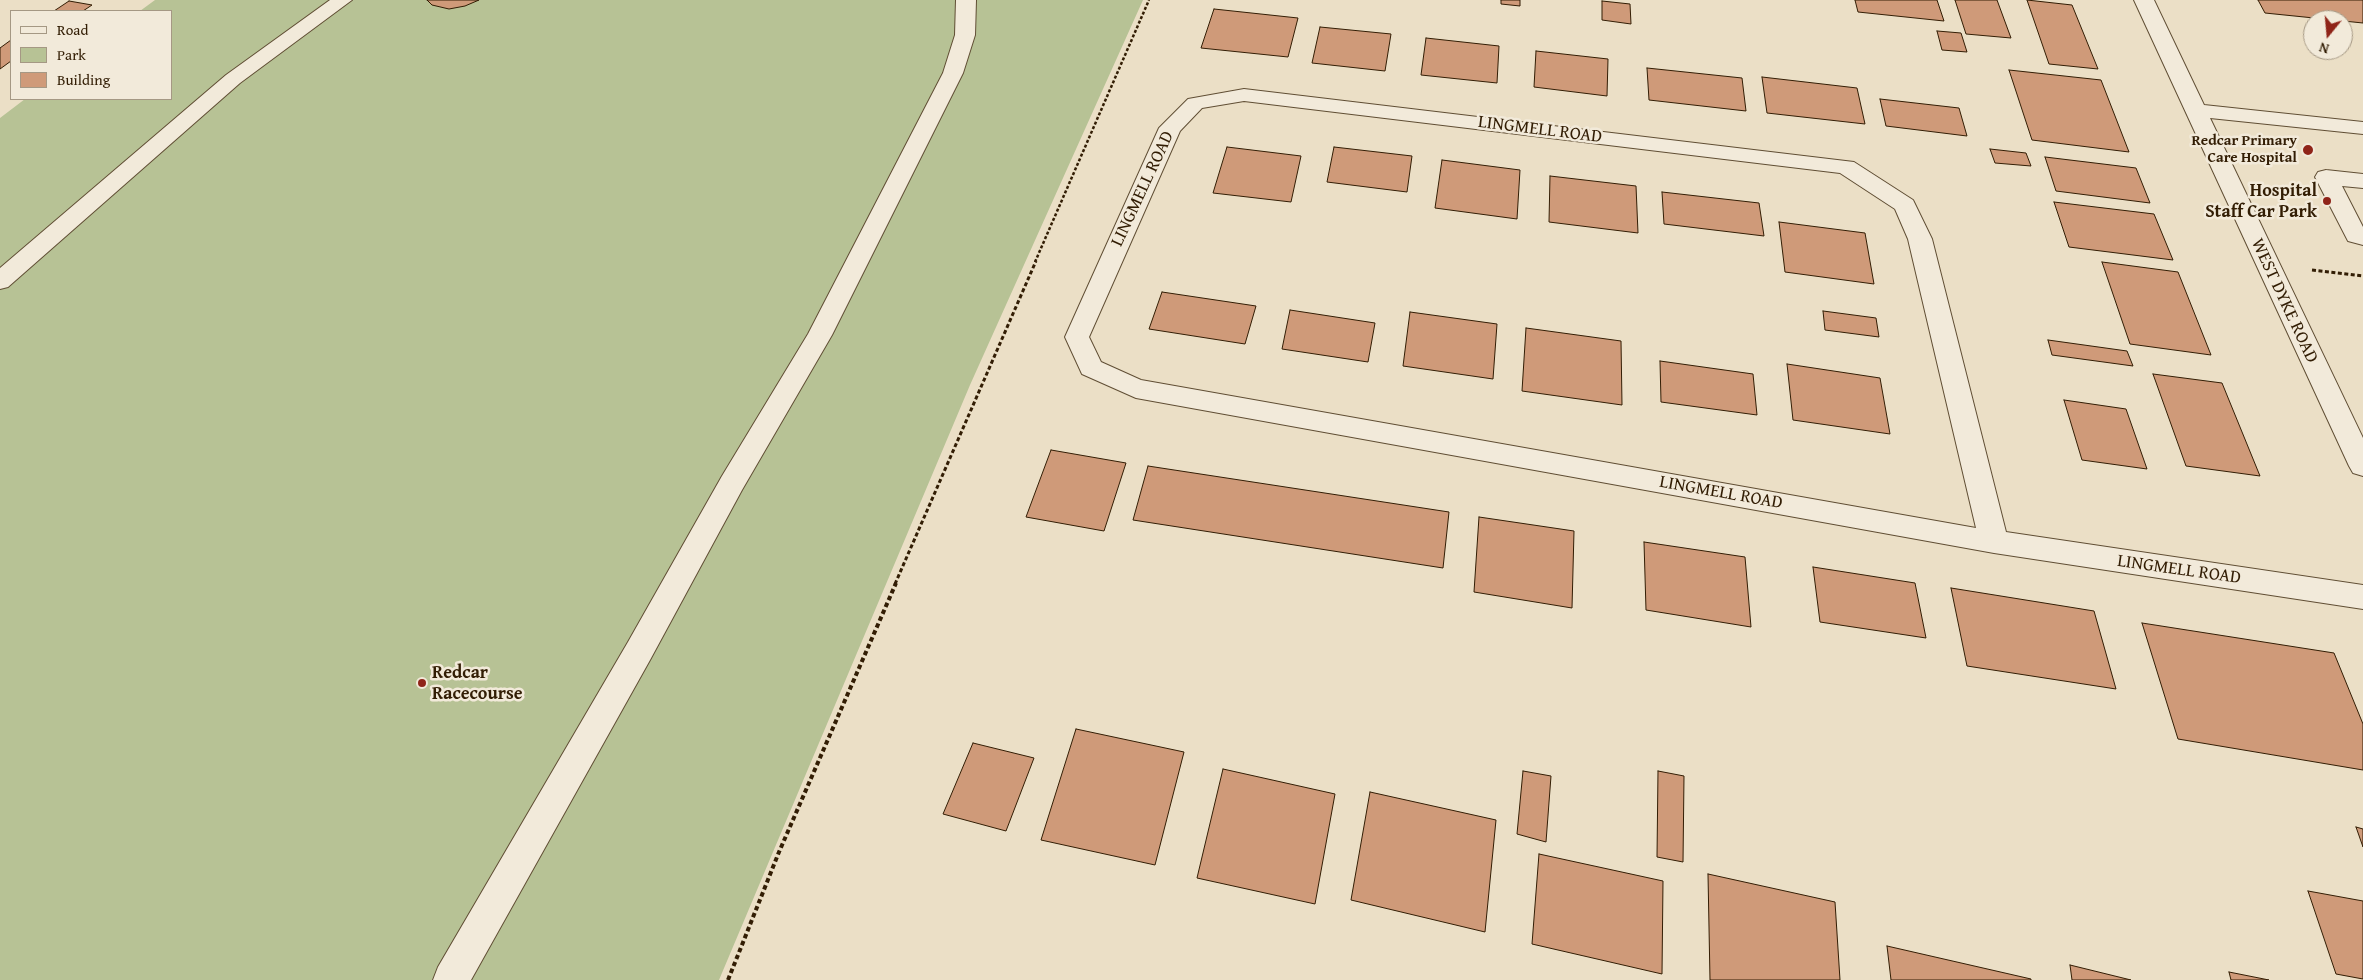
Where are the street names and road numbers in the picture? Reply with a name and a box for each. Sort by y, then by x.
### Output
street label: LINGMELL ROAD [1477,112,1603,148]
street label: LINGMELL ROAD [1107,128,1179,250]
street label: WEST DYKE ROAD [2246,235,2322,367]
street label: LINGMELL ROAD [1658,472,1784,514]
street label: LINGMELL ROAD [2116,551,2242,589]

